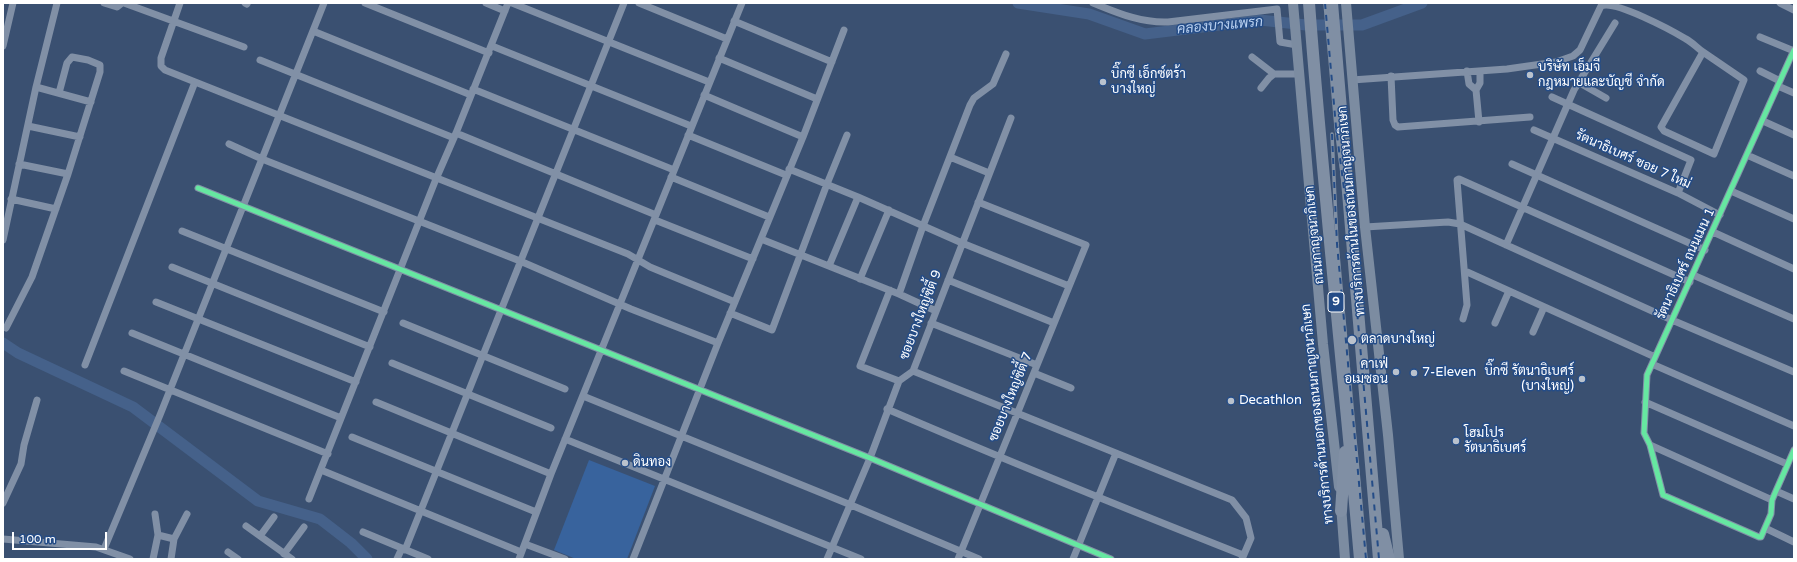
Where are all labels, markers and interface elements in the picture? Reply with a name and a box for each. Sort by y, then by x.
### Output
water label: คลองบางแพรก [1176,14,1264,38]
place label: บริษัท เอ็มจี กฎหมายและบัญชี จำกัด [1538,60,1665,91]
place label: บิ๊กซี เอ็กซ์ตร้า บางใหญ่ [1111,67,1186,98]
marker: บริษัท เอ็มจี กฎหมายและบัญชี จำกัด [1525,70,1535,80]
marker: บิ๊กซี เอ็กซ์ตร้า บางใหญ่ [1098,77,1108,87]
street label: ทางบริการด้านในของถนนกาญจนาภิเษก [1335,105,1369,317]
street label: รัตนาธิเบศร์ ซอย 7 ใหม่ [1573,127,1693,193]
street label: ถนนกาญจนาภิเษก [1302,185,1328,285]
street label: รัตนาธิเบศร์ ถนนเมน 1 [1653,206,1719,322]
street label: ซอยบางใหญ่ซิตี้ 9 [897,268,945,362]
road number: 9 [1328,292,1344,312]
street label: ทางบริการด้านนอกของถนนกาญจนาภิเษก [1299,303,1337,525]
place label: ตลาดบางใหญ่ [1361,332,1435,348]
marker: ตลาดบางใหญ่ [1346,334,1358,346]
street label: ซอยบางใหญ่ซิตี้ 7 [986,350,1036,444]
place label: คาเฟ่ อเมซอน [1344,357,1388,388]
place label: บิ๊กซี รัตนาธิเบศร์ (บางใหญ่) [1484,364,1574,395]
place label: 7-Eleven [1422,365,1476,381]
marker: คาเฟ่ อเมซอน [1391,367,1401,377]
marker: 7-Eleven [1409,368,1419,378]
marker: บิ๊กซี รัตนาธิเบศร์ (บางใหญ่) [1577,374,1587,384]
place label: Decathlon [1239,393,1302,409]
marker: Decathlon [1226,396,1236,406]
place label: โฮมโปร รัตนาธิเบศร์ [1464,426,1526,457]
marker: โฮมโปร รัตนาธิเบศร์ [1451,436,1461,446]
place label: ดินทอง [633,455,671,471]
marker: ดินทอง [620,458,630,468]
scale bar [14,524,109,550]
text: 100 m [19,532,56,546]

